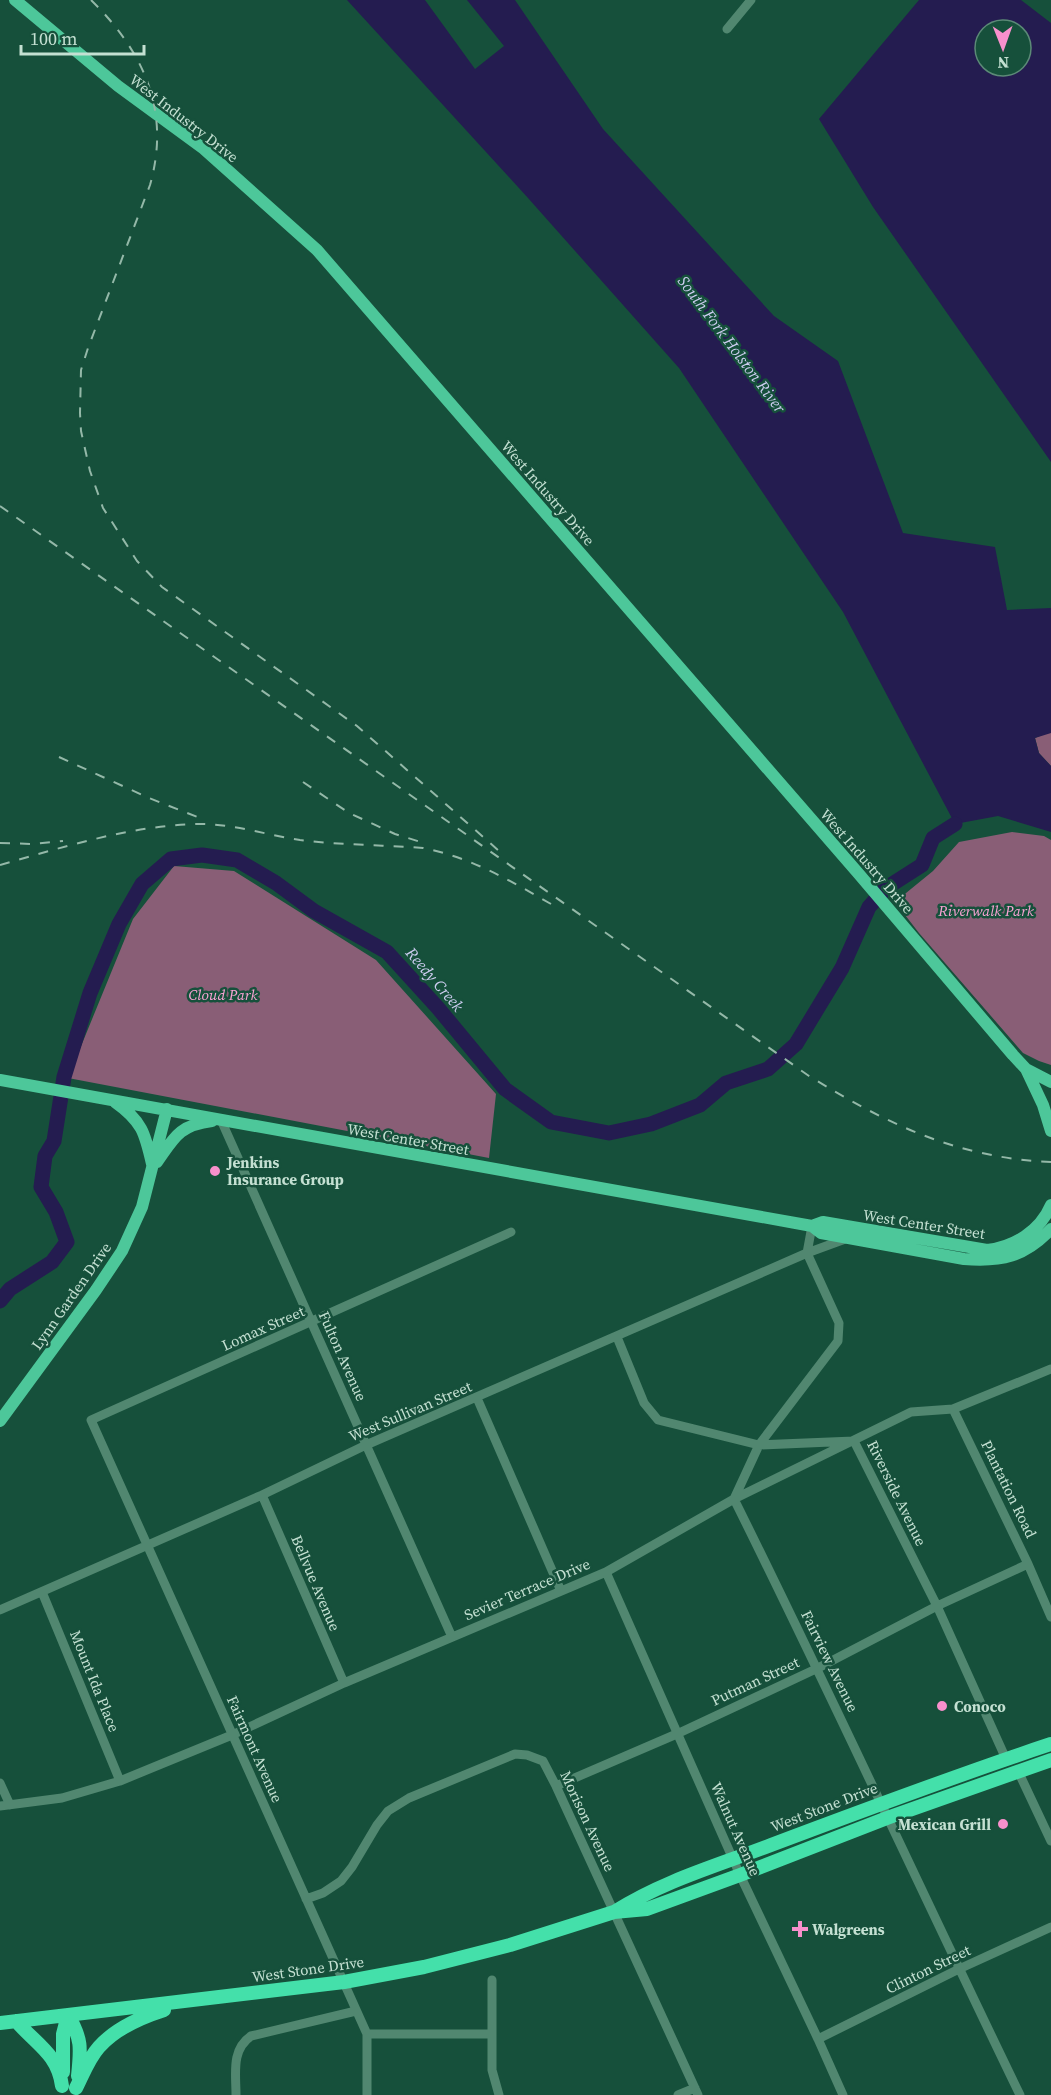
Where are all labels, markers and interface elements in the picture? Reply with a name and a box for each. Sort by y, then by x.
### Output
scale bar [21,18,144,56]
north arrow [973,18,1033,78]
text: 100 m [30,26,77,51]
text: N [997,52,1009,74]
street label: West Industry Drive [125,69,243,167]
water label: South Fork Holston River [673,271,791,418]
street label: West Industry Drive [496,436,600,550]
street label: West Industry Drive [815,804,919,918]
park label: Riverwalk Park [937,900,1035,921]
water label: Reedy Creek [400,941,469,1016]
park label: Cloud Park [188,984,258,1005]
street label: West Center Street [346,1118,471,1160]
place label: Jenkins Insurance Group [226,1152,344,1190]
marker: Jenkins Insurance Group [208,1164,222,1178]
street label: West Center Street [862,1204,987,1244]
street label: Lynn Garden Drive [26,1238,116,1354]
street label: Lomax Street [218,1300,308,1356]
street label: Fulton Avenue [314,1308,372,1405]
street label: West Sullivan Street [345,1376,475,1446]
street label: Riverside Avenue [862,1437,932,1550]
street label: Plantation Road [976,1437,1042,1542]
street label: Bellvue Avenue [286,1532,346,1634]
street label: Sevier Terrace Drive [461,1553,593,1625]
street label: Fairview Avenue [796,1607,864,1716]
street label: Mount Ida Place [65,1627,125,1735]
street label: Putman Street [708,1651,803,1711]
street label: Fairmont Avenue [222,1692,288,1806]
place label: Conoco [954,1696,1006,1717]
marker: Conoco [935,1699,949,1713]
street label: Morison Avenue [555,1767,621,1875]
street label: West Stone Drive [768,1777,881,1837]
street label: Walnut Avenue [706,1779,766,1880]
place label: Mexican Grill [898,1814,991,1835]
marker: Mexican Grill [996,1817,1010,1831]
place label: Walgreens [812,1919,885,1940]
marker: Walgreens [793,1922,807,1936]
street label: Clinton Street [882,1939,974,1999]
street label: West Stone Drive [251,1951,366,1987]

